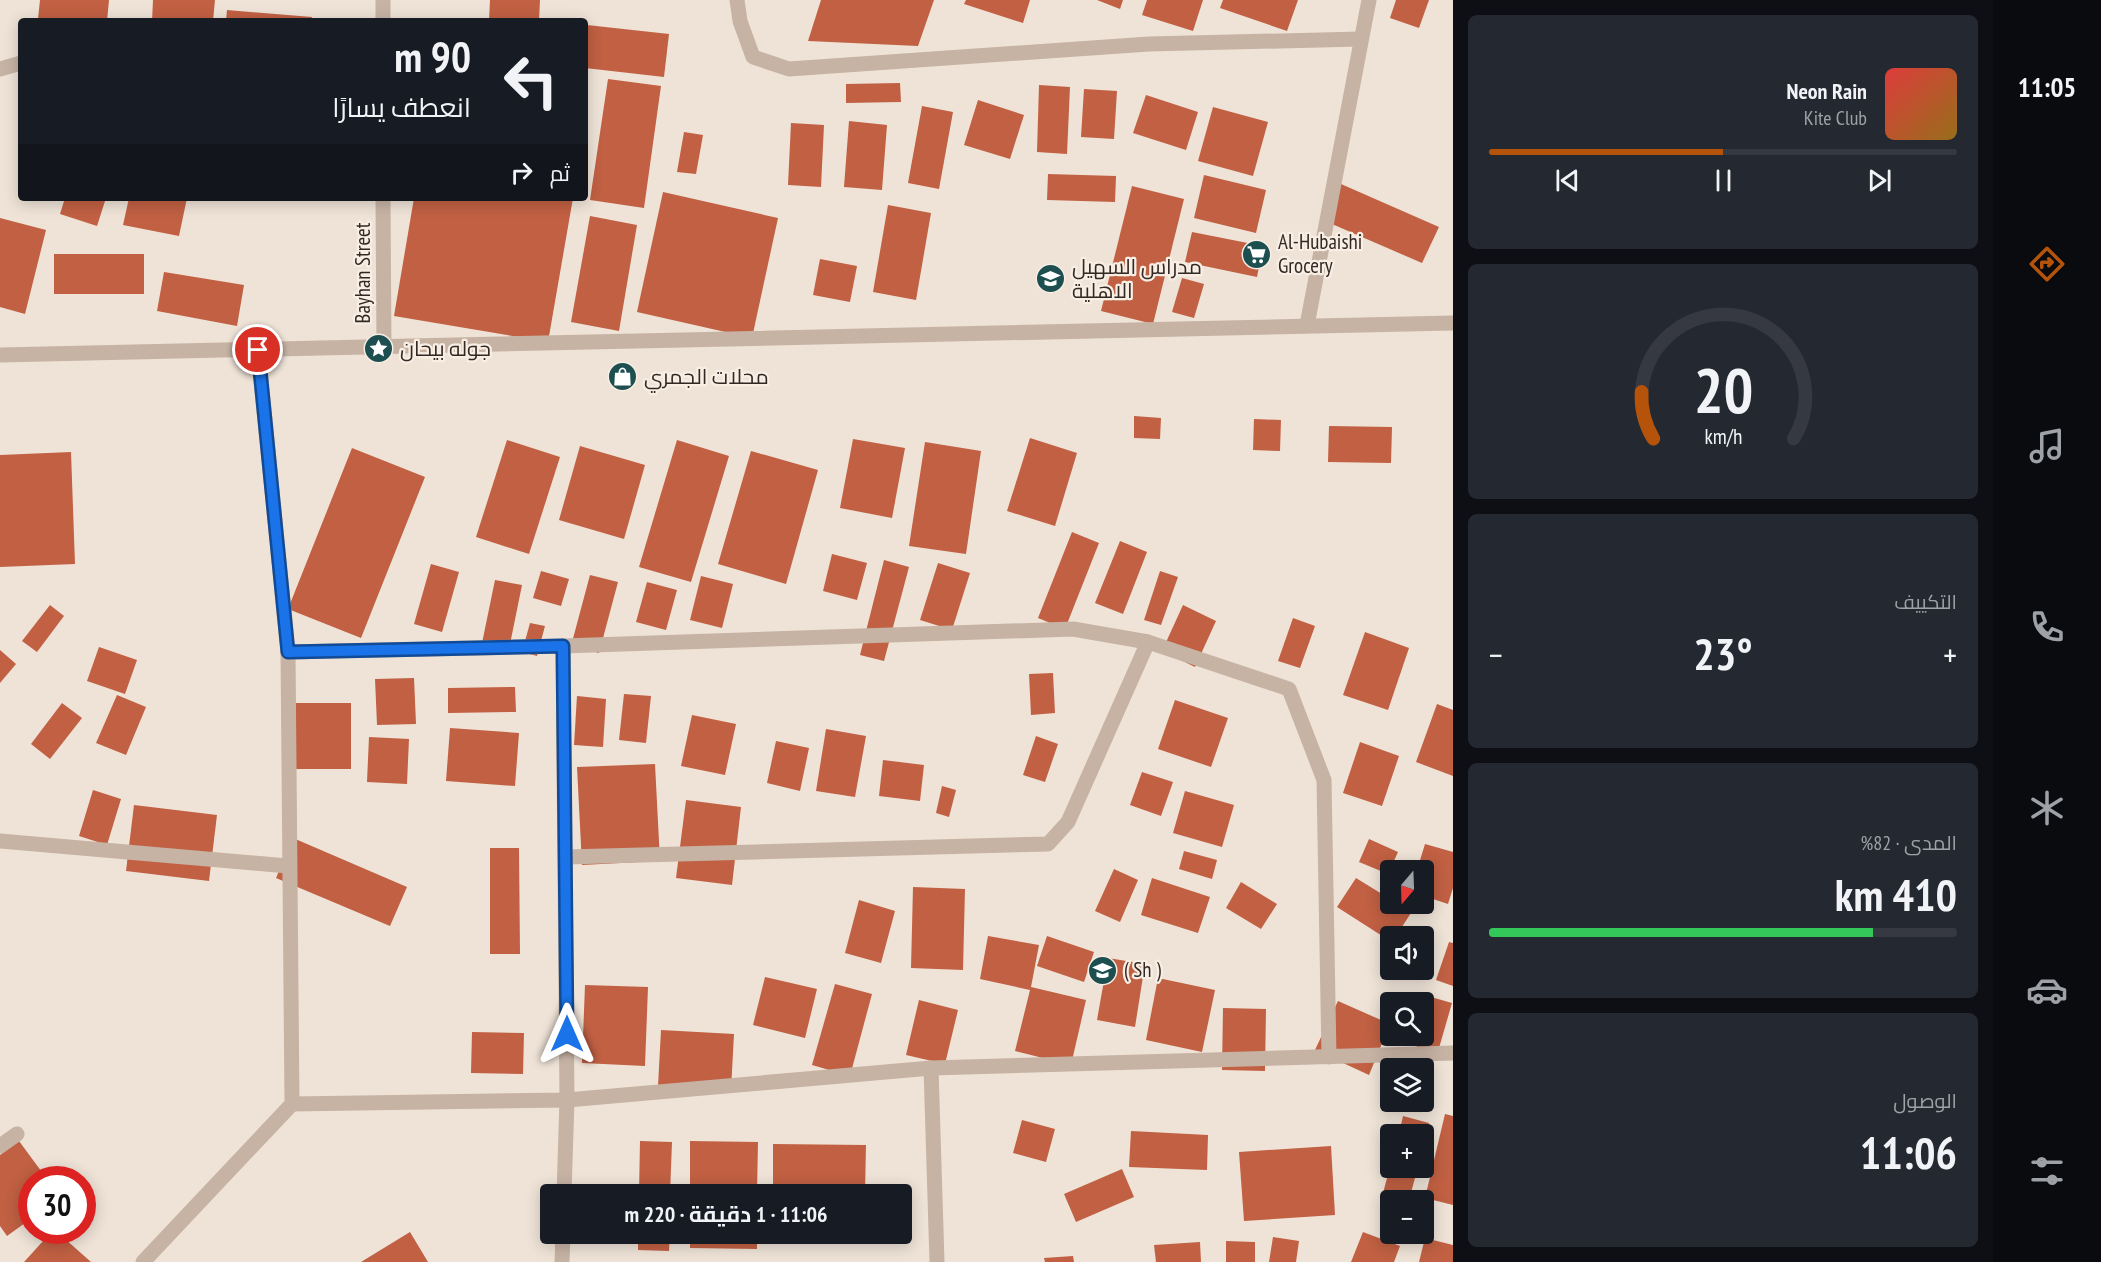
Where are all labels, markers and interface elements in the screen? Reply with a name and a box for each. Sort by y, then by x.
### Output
text: 90 m [394,29,471,84]
icon: left [492,42,570,120]
text: 11:05 [2018,70,2076,104]
text: Neon Rain [1787,77,1867,105]
text: انعطف يسارًا [332,90,471,124]
text: Kite Club [1804,105,1867,131]
icon: right [505,156,538,189]
text: ثم [550,159,570,187]
icon: previous [1551,164,1584,197]
icon: pause [1707,164,1740,197]
icon: next [1863,164,1896,197]
street label: Bayhan Street [349,222,376,323]
place label: Al-Hubaishi Grocery [1278,228,1362,279]
supermarket icon: Al-Hubaishi Grocery [1241,238,1273,270]
icon: directions [2026,243,2068,285]
place label: مدراس السهيل الاهلية [1072,253,1202,304]
school or university icon: مدراس السهيل الاهلية [1035,263,1067,295]
pin [232,324,283,375]
icon: arrive [241,333,274,366]
place icon: جوله بيحان [363,333,395,365]
place label: جوله بيحان [400,335,491,362]
text: 20 [1693,349,1753,430]
shop icon: محلات الجمري [607,361,639,393]
place label: محلات الجمري [644,363,769,393]
text: km/h [1704,422,1742,450]
icon: music [2026,425,2068,467]
text: التكييف [1894,589,1957,615]
icon: phone [2026,606,2068,648]
text: 23° [1693,624,1753,682]
text: − [1489,633,1503,676]
text: + [1943,633,1957,676]
icon: climate [2026,787,2068,829]
text: المدى · 82% [1861,830,1957,856]
north arrow [1380,860,1434,914]
map controls [1380,860,1434,1244]
text: 410 km [1835,865,1957,923]
button: sound [1380,926,1434,980]
school or university icon: ( Sh ) [1087,954,1119,986]
place label: ( Sh ) [1124,956,1161,983]
icon: car [2026,969,2068,1011]
button: search [1380,992,1434,1046]
position arrow [535,1002,599,1066]
button: layers [1380,1058,1434,1112]
text: الوصول [1893,1088,1957,1114]
text: 11:06 [1860,1123,1957,1181]
button: + [1380,1124,1434,1178]
icon: filters [2026,1150,2068,1192]
speed limit sign: 30 [18,1166,96,1244]
button: − [1380,1190,1434,1244]
text: 11:06 · 1 دقيقة · 220 m [625,1200,827,1228]

